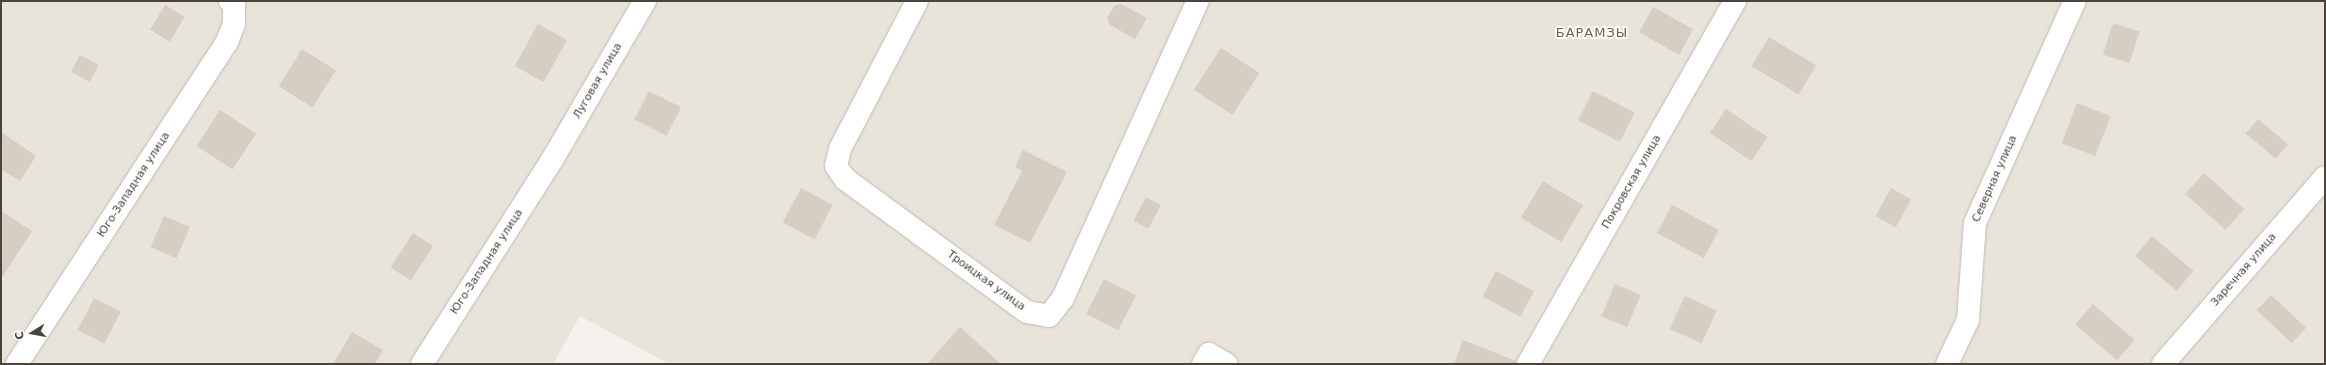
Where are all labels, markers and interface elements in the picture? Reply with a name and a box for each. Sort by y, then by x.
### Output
district label: БАРАМЗЫ [1556,25,1628,41]
street label: Луговая улица [571,41,625,121]
street label: Юго-Западная улица [95,130,173,240]
street label: Покровская улица [1600,133,1664,231]
street label: Северная улица [1970,134,2020,224]
street label: Юго-Западная улица [448,207,526,317]
street label: Заречная улица [2209,231,2279,309]
street label: Троицкая улица [944,248,1028,314]
north arrow [12,313,52,353]
text: С [13,330,27,341]

